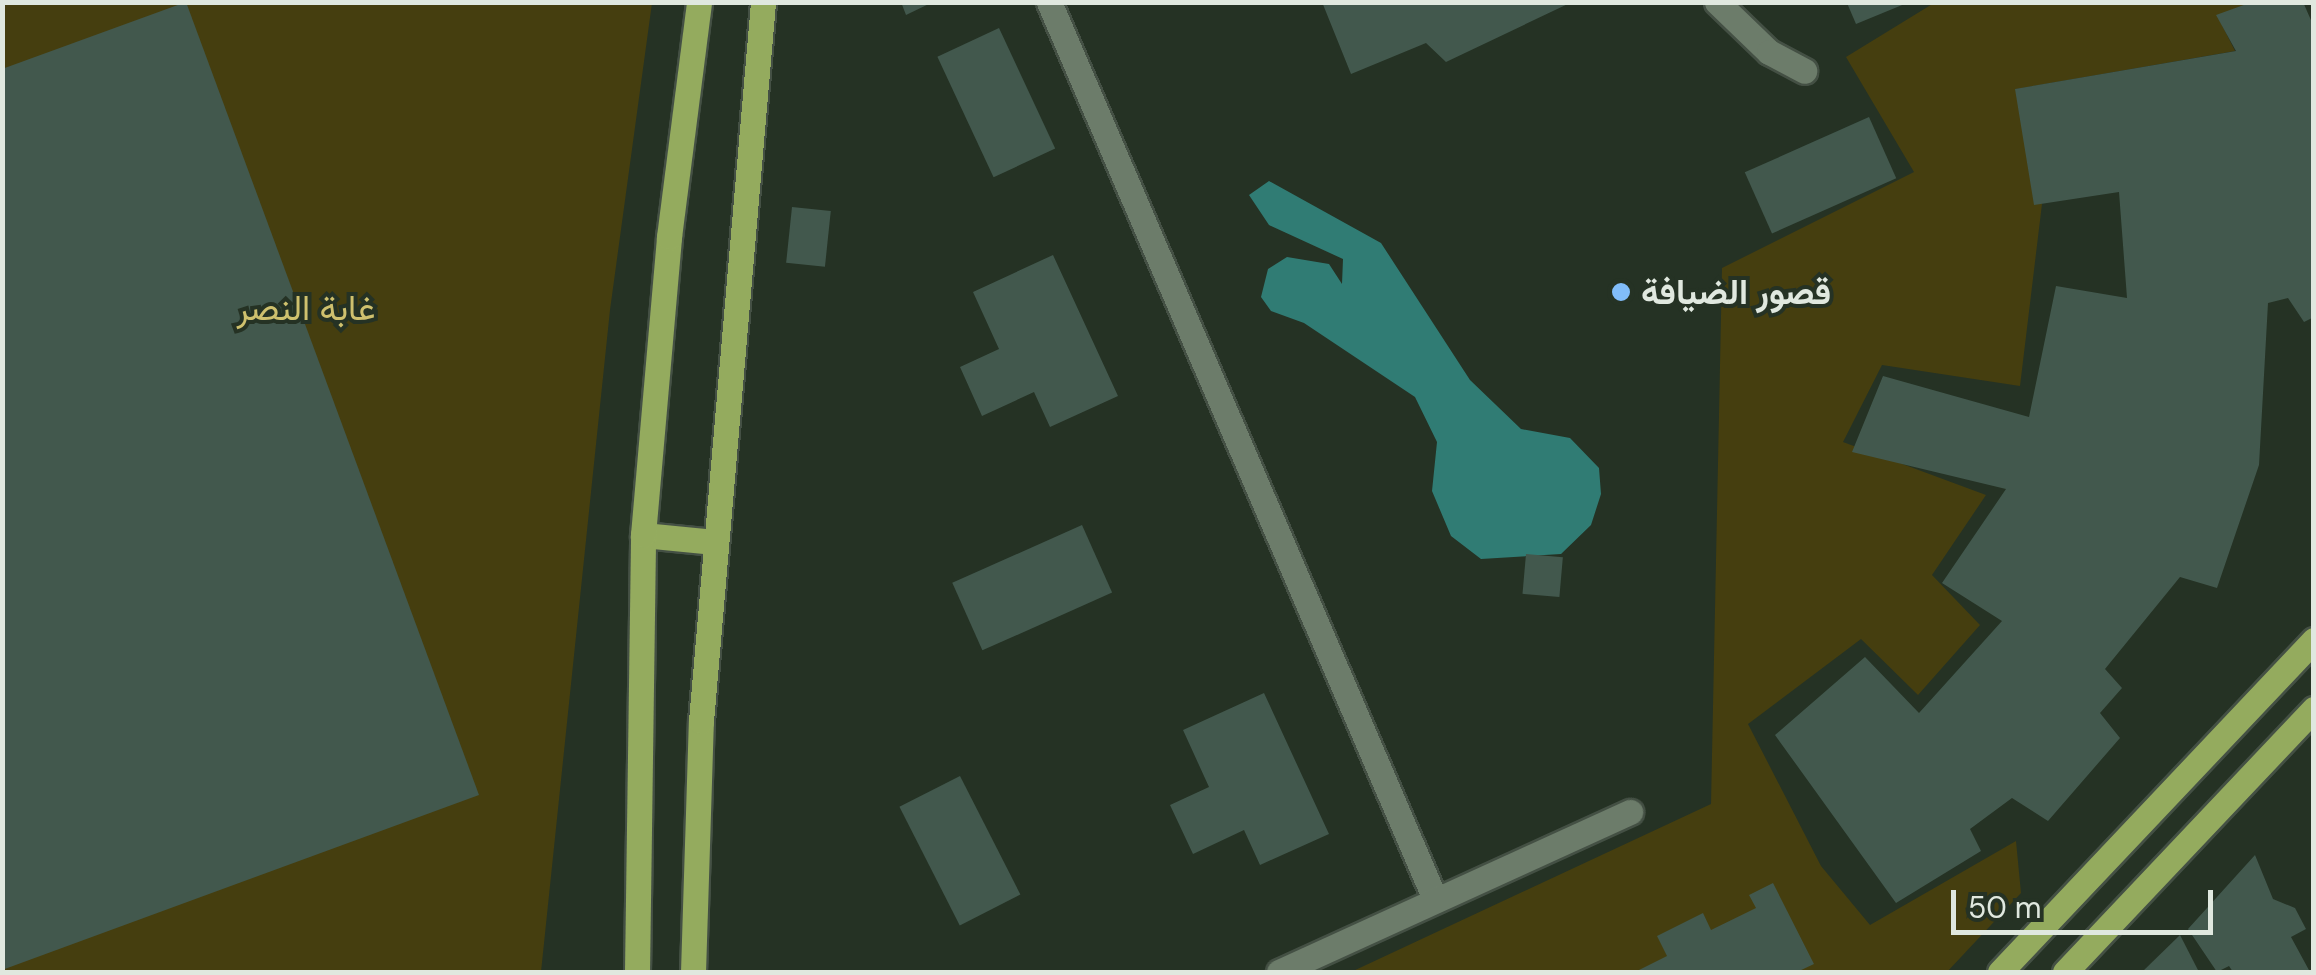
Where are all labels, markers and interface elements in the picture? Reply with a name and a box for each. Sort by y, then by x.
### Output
place label: قصور الضيافة [1641,271,1831,313]
marker: قصور الضيافة [1610,281,1632,303]
park label: غابة النصر [237,287,375,329]
scale bar [1956,870,2218,932]
text: 50 m [1968,888,2042,927]

